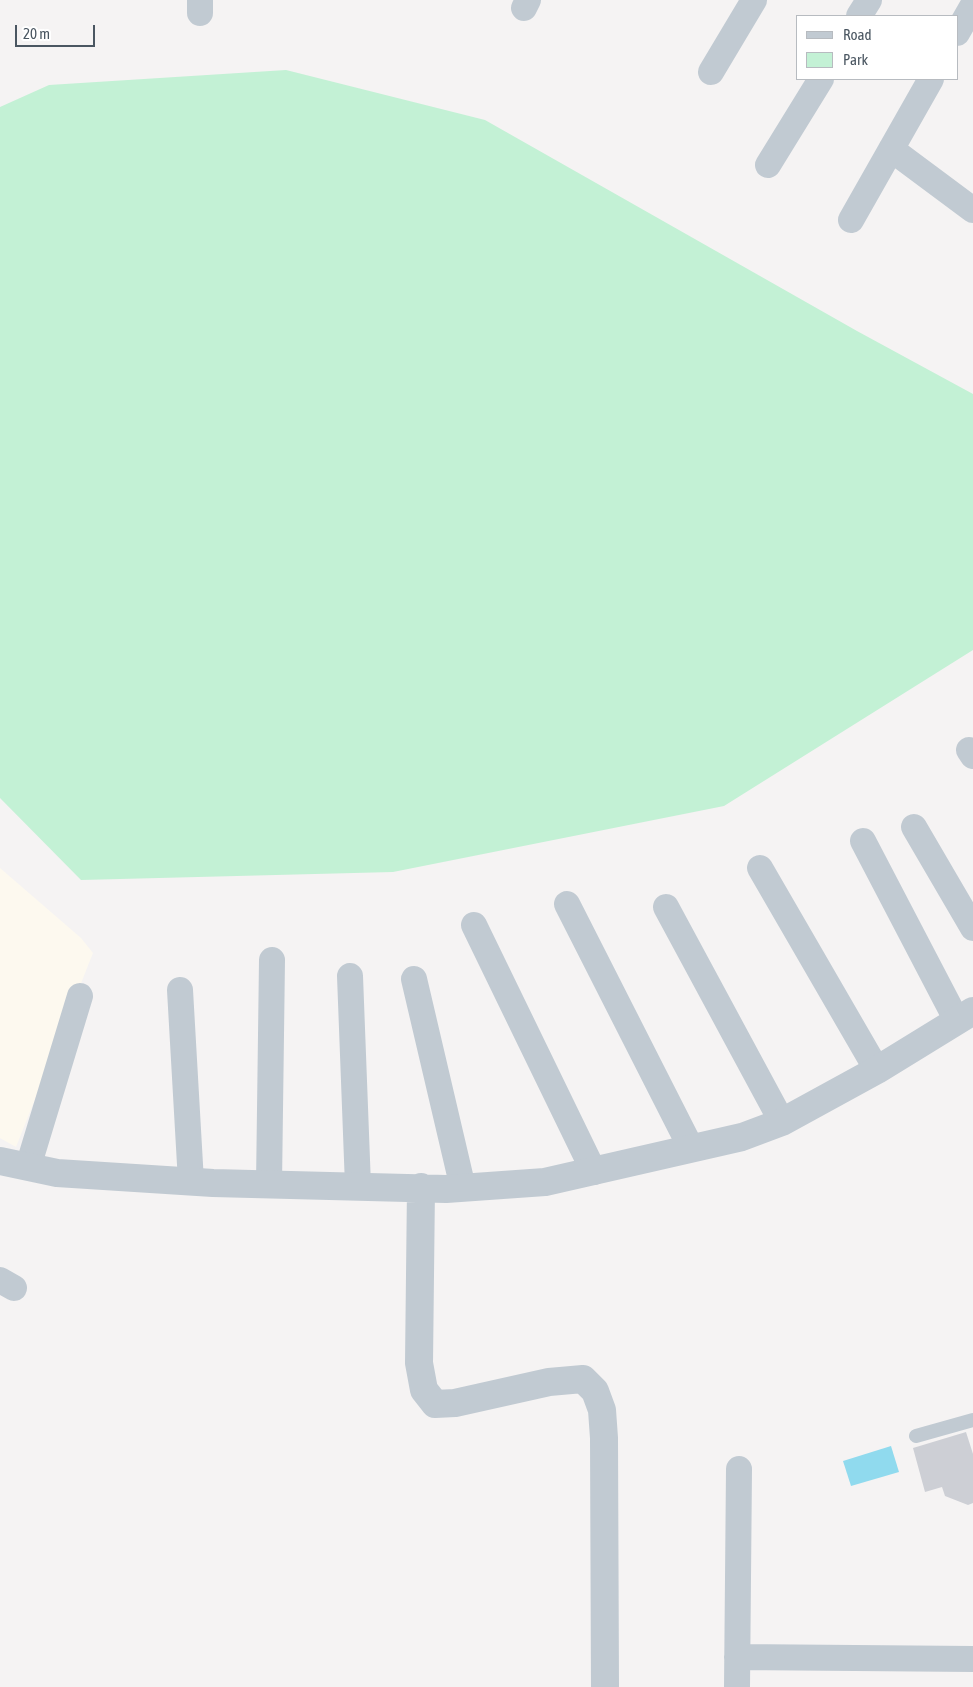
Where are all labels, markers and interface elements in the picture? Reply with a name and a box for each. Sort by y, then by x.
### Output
scale bar [18,15,98,47]
legend [796,15,958,80]
text: 20 m [23,25,50,42]
text: Road [843,26,872,43]
text: Park [843,51,868,68]

